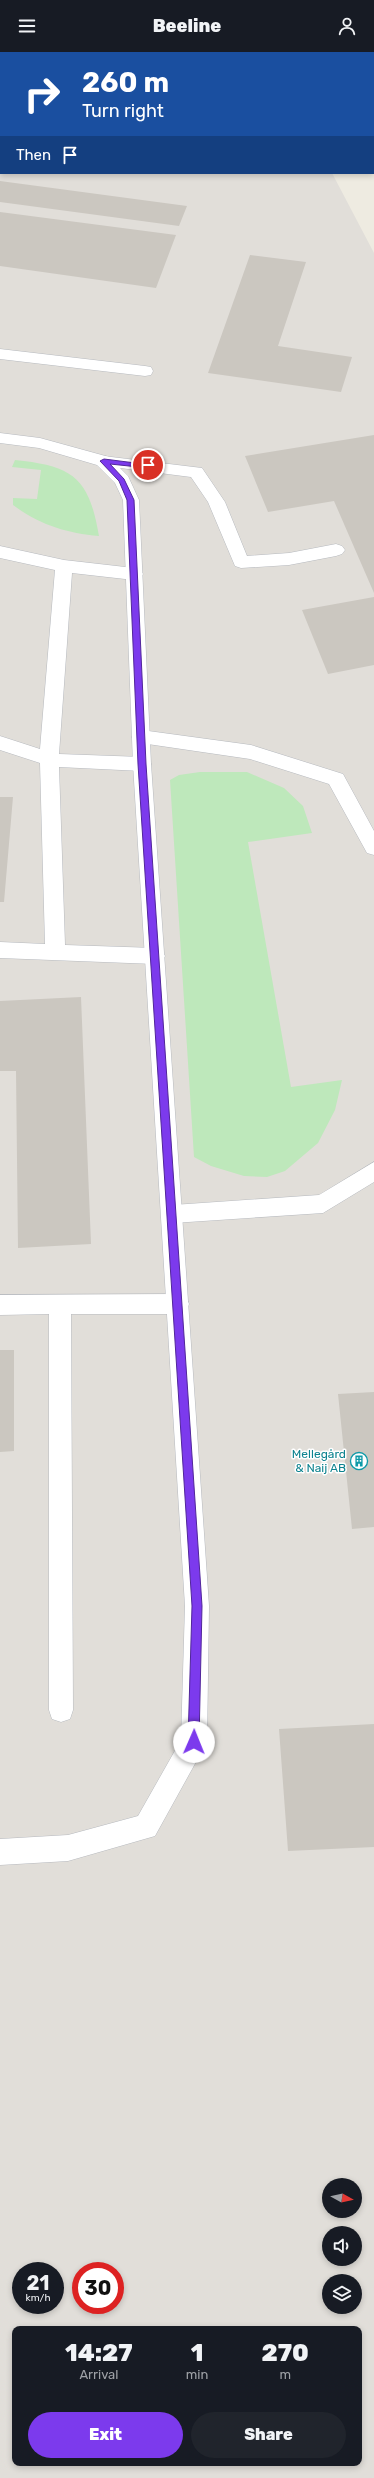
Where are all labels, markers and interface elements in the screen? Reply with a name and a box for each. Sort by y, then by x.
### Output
icon: menu [16,15,38,37]
text: Beeline [153,15,221,37]
icon: person [336,15,358,37]
text: 260 m [82,66,169,99]
icon: right [16,68,68,120]
text: Turn right [82,100,164,122]
icon: arrive [59,144,81,166]
text: Then [16,146,51,164]
pin [131,448,165,482]
icon: arrive [137,454,159,476]
place label: Mellegård & Naij AB [292,1447,346,1475]
building icon: Mellegård & Naij AB [349,1451,369,1471]
position arrow [173,1721,215,1763]
north arrow [322,2178,362,2218]
map controls [322,2178,362,2314]
button: sound [322,2226,362,2266]
speed limit sign: 30 [72,2262,124,2314]
text: 21 [27,2271,49,2295]
button: layers [322,2274,362,2314]
text: km/h [26,2292,50,2304]
text: 14:27 [65,2339,133,2367]
text: 1 [191,2339,203,2367]
text: 270 [261,2339,309,2367]
text: Arrival [79,2367,118,2382]
text: min [186,2367,208,2382]
text: m [279,2367,291,2382]
button: Exit [28,2412,183,2458]
button: Share [191,2412,346,2458]

